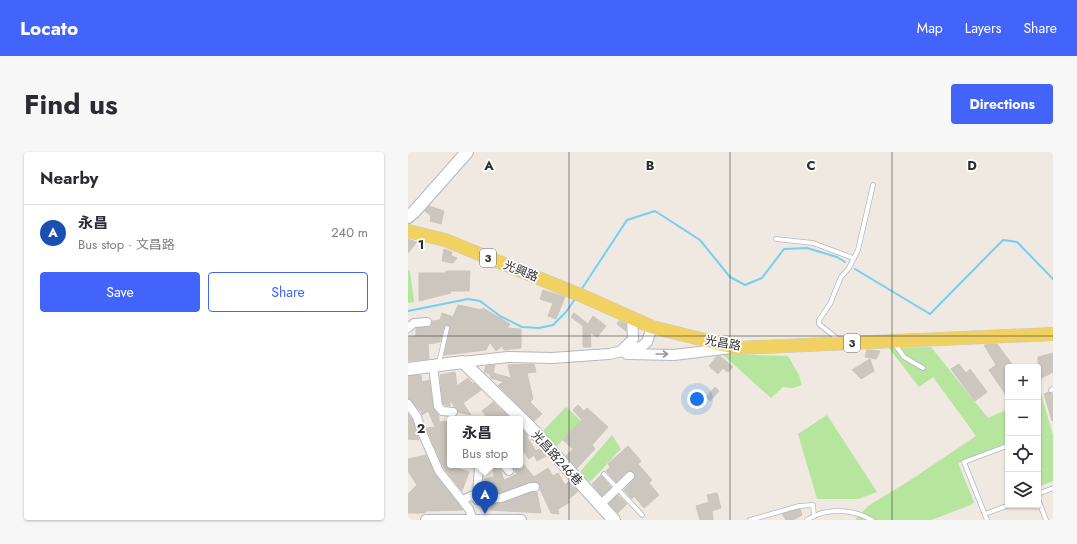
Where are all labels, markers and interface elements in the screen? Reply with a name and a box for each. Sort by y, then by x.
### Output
text: Locato [20,15,78,42]
text: Map [917,18,943,38]
text: Layers [965,18,1001,38]
text: Share [1023,18,1057,38]
text: Find us [24,84,118,125]
button: Directions [951,84,1053,124]
text: A [483,156,494,175]
text: B [646,156,655,175]
text: C [806,156,816,175]
text: D [967,156,977,175]
text: Nearby [40,166,98,190]
text: 永昌 [78,212,108,234]
text: A [48,223,58,242]
text: 240 m [331,223,368,242]
text: Bus stop · 文昌路 [78,235,175,254]
text: 1 [418,235,424,254]
road number: 3 [480,249,496,267]
street label: 光興路 [501,256,541,286]
button: Save [40,272,200,312]
button: Share [208,272,368,312]
street label: 光昌路 [704,331,742,355]
road number: 3 [844,334,860,352]
one-way arrow [655,351,668,358]
map controls [1005,364,1041,508]
button: + [1005,364,1041,400]
your location [687,389,707,409]
button: − [1005,400,1041,436]
popup [447,416,523,468]
text: 2 [417,419,425,438]
text: 永昌 [462,422,492,444]
street label: 光昌路246巷 [527,426,587,490]
button: locate [1005,436,1041,472]
text: Bus stop [462,444,508,463]
button: layers [1005,472,1041,508]
pin: A [472,481,498,514]

